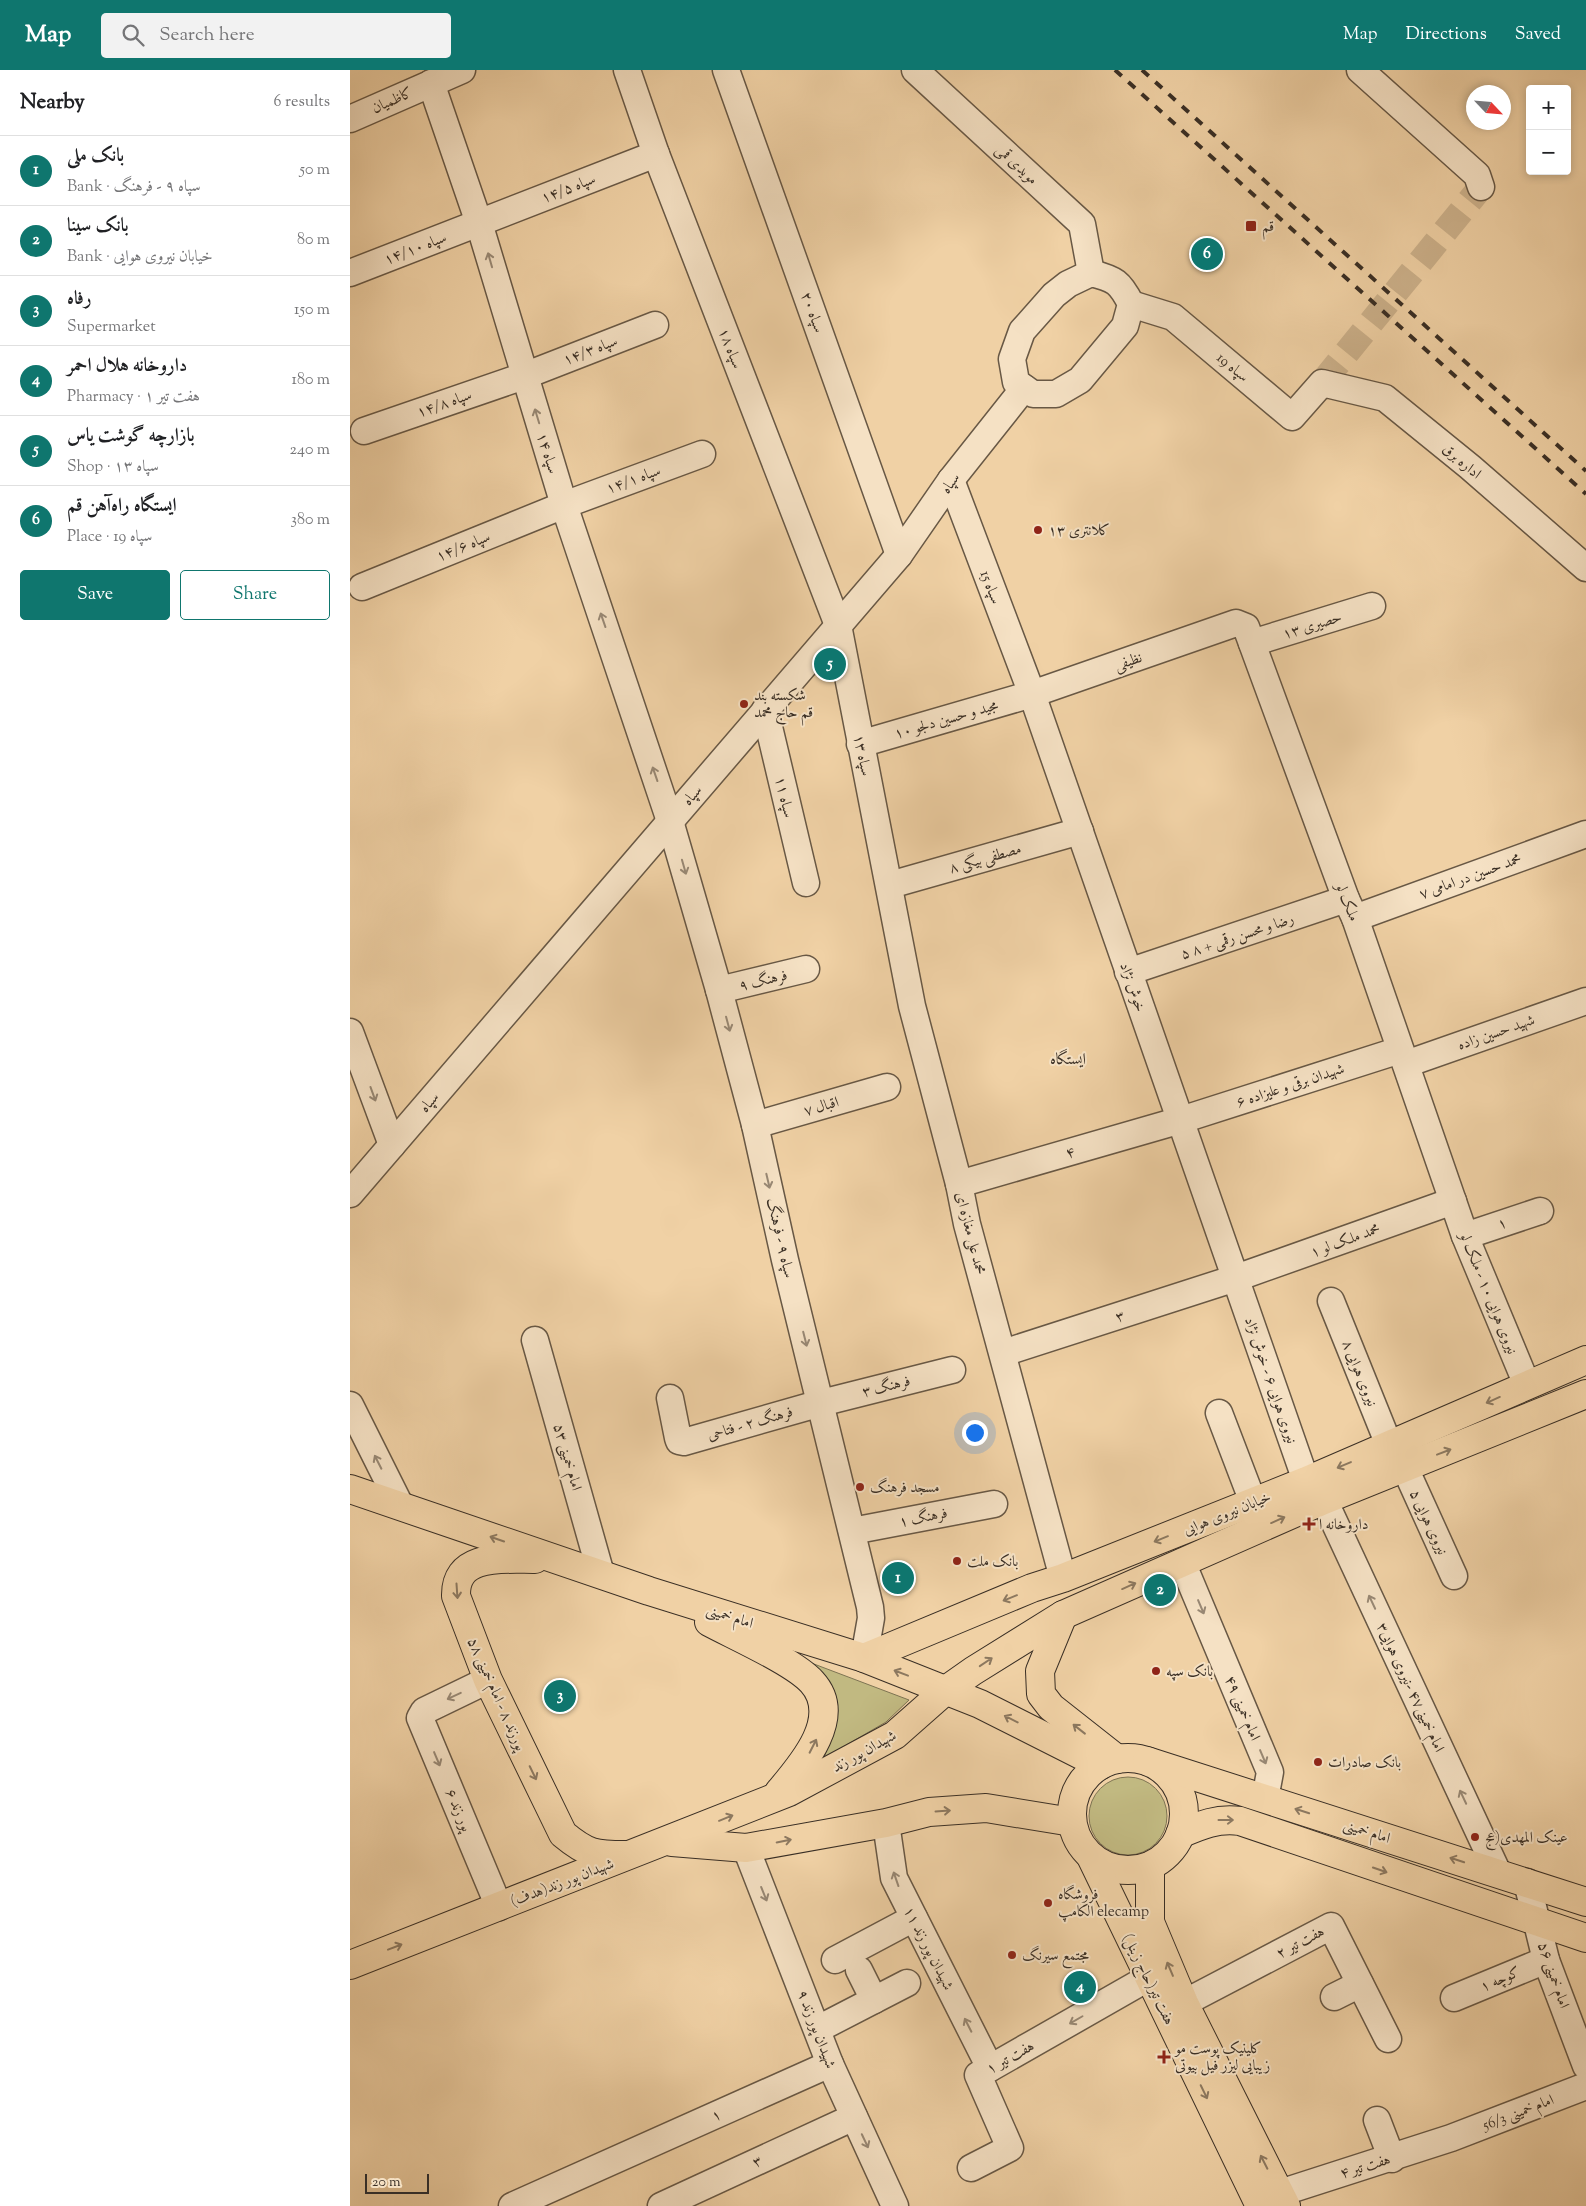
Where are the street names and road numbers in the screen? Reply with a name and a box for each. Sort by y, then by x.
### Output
street label: کاظمیان [369,83,416,120]
street label: مویدی قمی [990,140,1042,190]
street label: سپاه ۱۴/۵ [538,169,599,209]
street label: سپاه ۱۴/۱۰ [381,228,450,271]
street label: سپاه ۲۰ [795,289,829,336]
street label: سپاه ۱۸ [712,325,747,372]
street label: سپاه ۱۴/۳ [560,331,621,371]
street label: سپاه 19 [1211,348,1253,388]
street label: سپاه ۱۴/۸ [414,385,475,424]
street label: سپاه ۱۴ [530,430,563,477]
street label: اداره برق [1437,440,1485,485]
street label: سپاه ۱۴/۱ [603,461,664,500]
street label: سپاه [937,469,966,499]
street label: سپاه ۱۴/۶ [433,527,494,568]
street label: سپاه 15 [974,568,1006,607]
street label: ۱۳ حصیری [1280,607,1345,645]
street label: نظیفی [1112,648,1145,677]
street label: ۱۰ مجید و حسین دلجو [892,696,1001,745]
street label: سپاه ۱۳ [847,733,876,778]
street label: سپاه ۱۱ [769,775,798,820]
street label: سپاه [678,781,708,811]
street label: ۸ مصطفی بیگی [947,839,1024,880]
street label: ۷ محمد حسین در امامی [1416,849,1525,906]
street label: ملک لو [1329,878,1364,925]
street label: ۵ رضا و محسن رقمی + ۸ [1178,909,1297,966]
street label: خوش نژاد [1113,960,1150,1015]
street label: فرهنگ ۹ [737,965,790,997]
street label: شهید حسین زاده [1455,1010,1538,1056]
street label: ۶ شهیدان برقی و علیزاده [1234,1059,1347,1114]
street label: سپاه [415,1088,445,1118]
street label: ۷ اقبال [801,1092,842,1122]
street label: ۴ [1063,1142,1078,1165]
street label: محمد علی مغازه ای [949,1190,990,1277]
street label: سپاه ۹ - فرهنگ [760,1196,800,1280]
street label: ۱ [1495,1213,1510,1236]
street label: ۱ محمد ملک لو [1308,1219,1384,1264]
street label: نیروی هوایی ۱۰ - ملک لو [1453,1228,1522,1358]
street label: ۳ [1113,1306,1128,1329]
street label: نیروی هوایی ۶ - خوش نژاد [1238,1314,1301,1447]
street label: نیروی هوایی ۸ [1336,1337,1382,1410]
street label: فرهنگ ۳ [860,1370,913,1404]
street label: فرهنگ ۲ - فتاحی [705,1401,796,1447]
street label: امام خمینی ۵۳ [546,1421,586,1494]
street label: خیابان نیروی هوایی [1181,1487,1275,1542]
street label: نیروی هوایی ۵ [1403,1487,1452,1559]
street label: فرهنگ ۱ [897,1503,949,1533]
street label: امام خمینی [703,1600,756,1636]
street label: امام خمینی۴۷ -نیروی هوایی۳ [1369,1619,1449,1756]
street label: پورزند ۸ - امام خمینی ۵۸ [460,1635,531,1756]
street label: امام خمینی ۴۹ [1218,1673,1265,1745]
street label: شهیدان پور زند [829,1726,901,1779]
street label: پور زند ۶ [439,1786,477,1836]
street label: امام خمینی [1340,1815,1393,1851]
street label: شهیدان پور زند(هدف) [508,1854,617,1913]
street label: شهیدان پور زند ۱۱ [898,1903,958,1994]
street label: هفت تیر ۲ [1273,1922,1329,1965]
street label: هفت تیر(حاج زینل) [1116,1930,1179,2029]
street label: امام خمینی ۵۶ [1531,1940,1574,2012]
street label: کوچه ۱ [1477,1963,1524,1998]
street label: شهیدان پور زند ۹ [791,1987,840,2072]
street label: هفت تیر ۱ [983,2037,1039,2080]
street label: امام خمینی 56/3 [1479,2090,1558,2138]
street label: ۱ [708,2105,725,2128]
street label: هفت تیر ۴ [1338,2150,1393,2185]
street label: ۳ [749,2151,766,2174]

